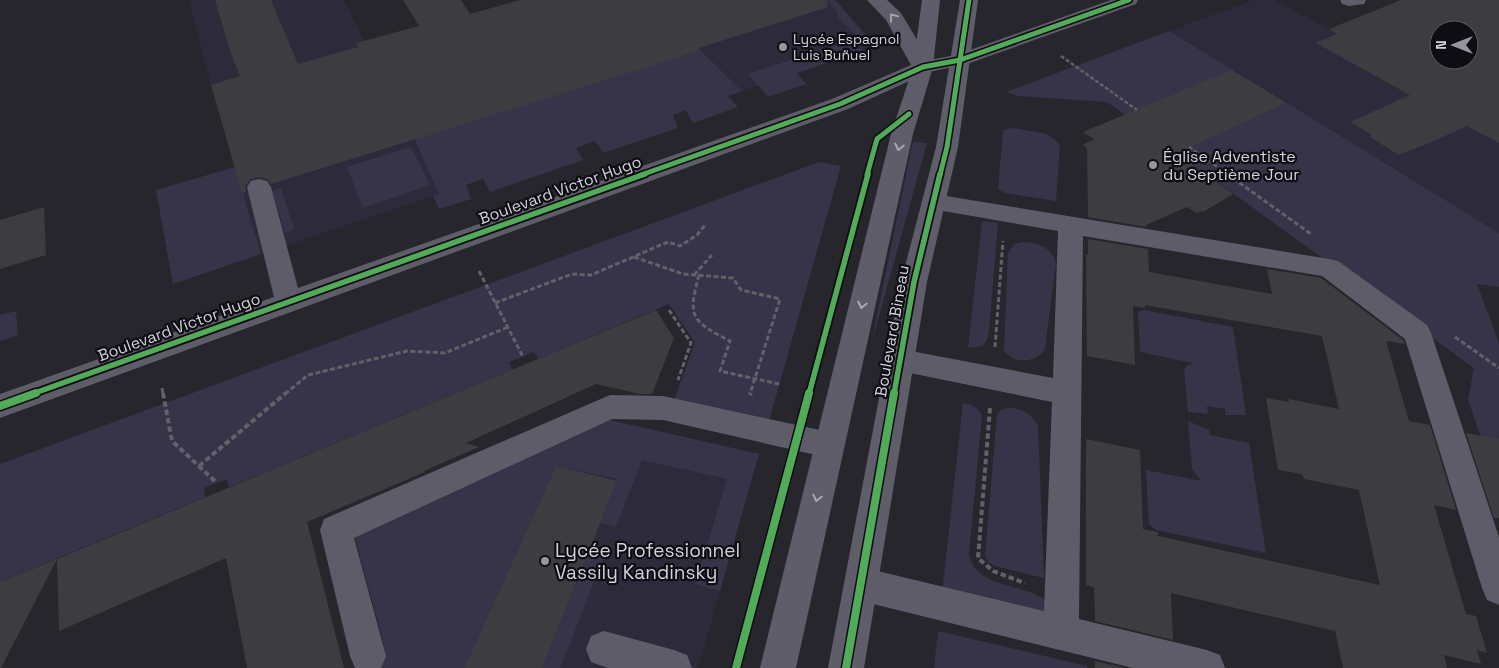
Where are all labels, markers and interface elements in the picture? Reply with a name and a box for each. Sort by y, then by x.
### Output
one-way arrow [890,14,898,23]
north arrow [1429,20,1479,70]
place label: Lycée Espagnol Luis Buñuel [793,30,900,64]
text: N [1432,40,1450,50]
marker: Lycée Espagnol Luis Buñuel [777,41,789,53]
one-way arrow [894,143,905,152]
place label: Église Adventiste du Septième Jour [1163,146,1299,185]
street label: Boulevard Victor Hugo [476,151,644,229]
marker: Église Adventiste du Septième Jour [1147,159,1159,171]
street label: Boulevard Bineau [870,263,914,399]
street label: Boulevard Victor Hugo [95,288,263,366]
one-way arrow [857,301,868,310]
one-way arrow [813,493,823,502]
place label: Lycée Professionnel Vassily Kandinsky [555,538,740,585]
marker: Lycée Professionnel Vassily Kandinsky [539,555,551,567]

